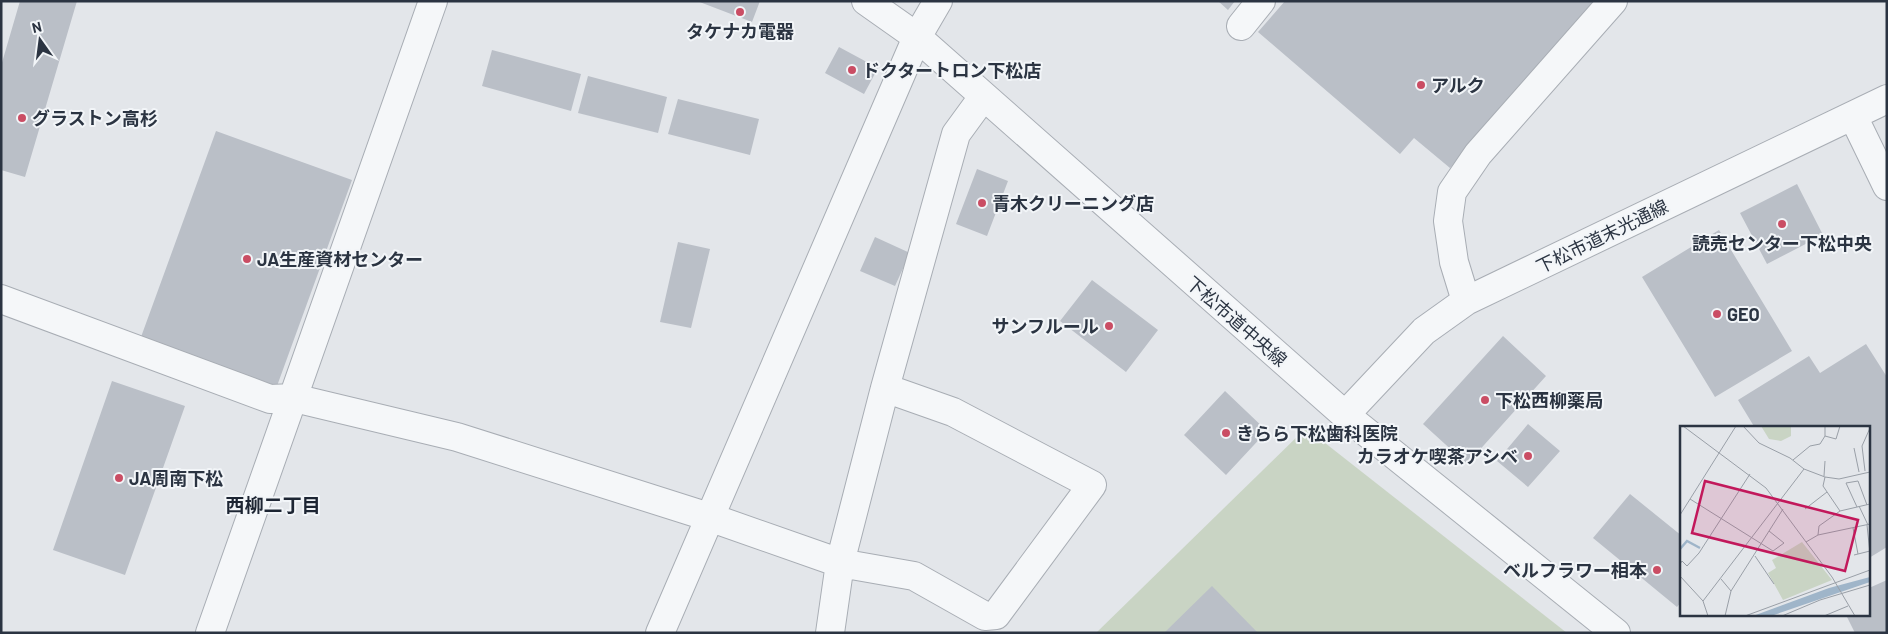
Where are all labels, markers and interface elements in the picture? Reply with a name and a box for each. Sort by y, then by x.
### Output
marker: タケナカ電器 [734,6,746,18]
north arrow [15,15,65,65]
text: N [30,18,43,36]
place label: タケナカ電器 [686,20,794,42]
place label: ドクタートロン下松店 [862,59,1041,81]
marker: ドクタートロン下松店 [846,64,858,76]
place label: アルク [1431,74,1485,96]
marker: アルク [1415,79,1427,91]
place label: グラストン高杉 [32,107,158,129]
marker: グラストン高杉 [16,112,28,124]
place label: 青木クリーニング店 [992,192,1154,214]
street label: 下松市道末光通線 [1532,195,1672,277]
marker: 青木クリーニング店 [976,197,988,209]
marker: 読売センター下松中央 [1776,218,1788,230]
place label: 読売センター下松中央 [1692,232,1872,254]
place label: JA生産資材センター [257,248,423,270]
marker: JA生産資材センター [241,253,253,265]
street label: 下松市道中央線 [1182,271,1292,371]
place label: GEO [1727,303,1760,325]
marker: GEO [1711,308,1723,320]
place label: サンフルール [992,315,1099,337]
marker: サンフルール [1103,320,1115,332]
place label: 下松西柳薬局 [1495,389,1603,411]
marker: 下松西柳薬局 [1479,394,1491,406]
place label: きらら下松歯科医院 [1236,422,1398,444]
inset map [1680,426,1870,616]
marker: きらら下松歯科医院 [1220,427,1232,439]
place label: カラオケ喫茶アシベ [1357,445,1518,467]
marker: カラオケ喫茶アシベ [1522,450,1534,462]
place label: JA周南下松 [129,467,223,489]
marker: JA周南下松 [113,472,125,484]
district label: 西柳二丁目 [225,493,321,516]
place label: ベルフラワー相本 [1503,559,1647,581]
marker: ベルフラワー相本 [1651,564,1663,576]

